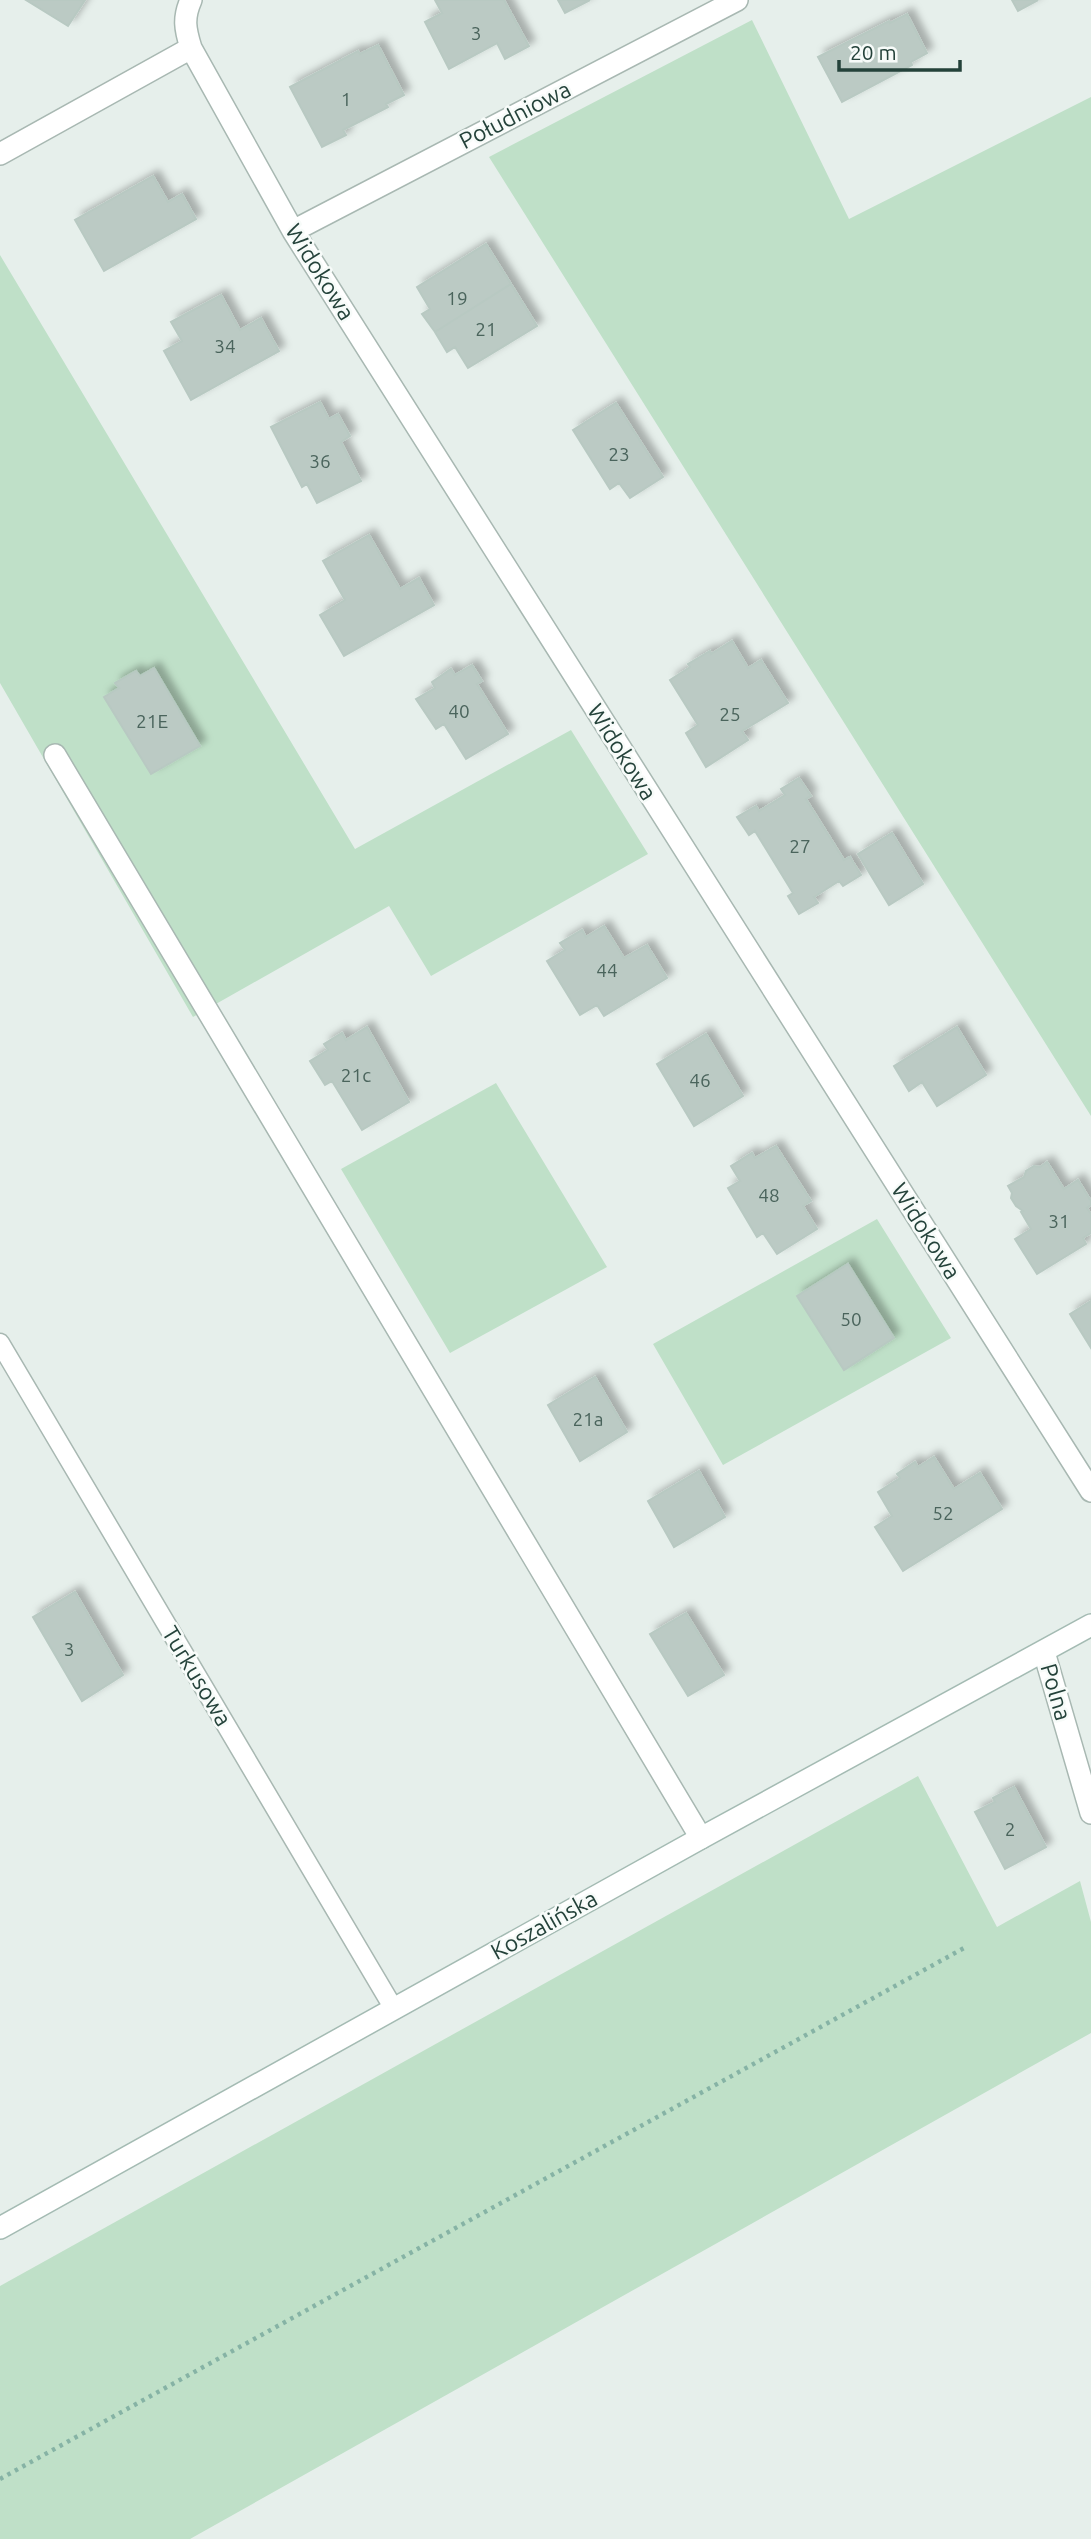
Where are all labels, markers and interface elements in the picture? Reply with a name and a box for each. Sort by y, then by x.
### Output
house number: 3 [471,22,481,44]
scale bar [839,28,960,72]
text: 20 m [850,40,897,64]
street label: Południowa [455,76,575,153]
house number: 1 [341,88,351,110]
street label: Widokowa [281,219,360,324]
house number: 19 [446,287,468,309]
house number: 21 [475,318,497,340]
house number: 34 [214,335,236,357]
house number: 23 [608,443,630,465]
house number: 36 [309,450,331,472]
street label: Widokowa [583,699,662,804]
house number: 40 [448,700,470,722]
house number: 25 [719,703,741,725]
house number: 21E [136,710,168,732]
house number: 27 [789,835,811,857]
house number: 44 [596,959,618,981]
house number: 21c [341,1064,371,1086]
house number: 46 [689,1069,711,1091]
street label: Widokowa [887,1178,966,1283]
house number: 48 [758,1184,780,1206]
house number: 31 [1048,1210,1070,1232]
house number: 50 [840,1308,862,1330]
house number: 21a [572,1408,604,1430]
house number: 52 [932,1502,954,1524]
street label: Turkusowa [158,1621,237,1730]
house number: 3 [64,1638,74,1660]
street label: Polna [1036,1661,1076,1723]
house number: 2 [1005,1818,1015,1840]
street label: Koszalińska [486,1885,601,1964]

